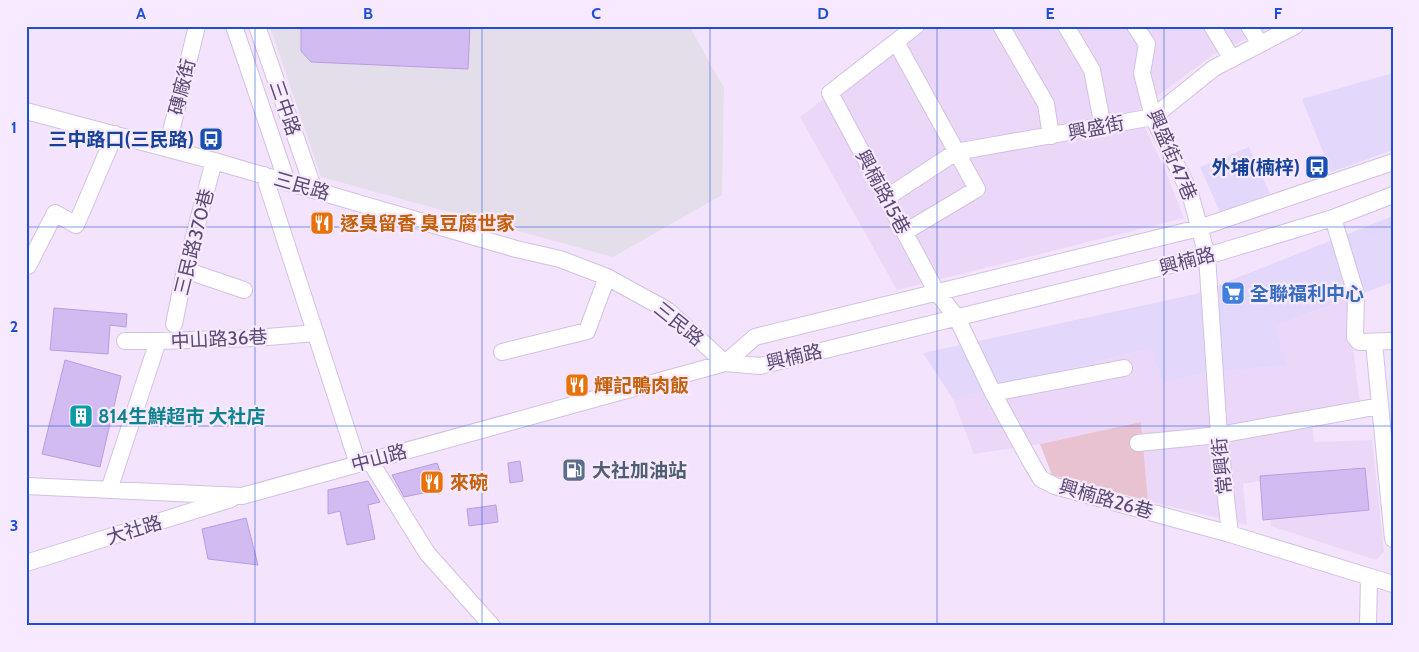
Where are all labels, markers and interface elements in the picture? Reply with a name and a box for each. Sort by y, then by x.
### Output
text: A [136,4,146,23]
text: B [363,4,373,23]
text: C [591,4,601,23]
text: D [817,4,829,23]
text: E [1045,4,1055,23]
text: F [1274,4,1283,23]
street label: 磚廠街 [164,57,200,117]
street label: 三中路 [265,77,305,139]
street label: 興盛街47巷 [1143,106,1201,204]
street label: 興盛街 [1066,111,1126,145]
text: 1 [11,118,17,137]
bus stop icon: 三中路口(三民路) [198,126,224,152]
place label: 三中路口(三民路) [49,128,194,151]
street label: 興楠路15巷 [851,146,915,238]
bus stop icon: 外埔(楠梓) [1304,154,1330,180]
place label: 外埔(楠梓) [1212,156,1300,179]
street label: 三民路 [271,167,333,205]
street label: 三民路370巷 [170,186,218,298]
restaurant icon: 逐臭留香 臭豆腐世家 [309,210,335,236]
place label: 逐臭留香 臭豆腐世家 [340,212,515,235]
street label: 興楠路 [1156,243,1218,279]
supermarket icon: 全聯福利中心 [1220,280,1246,306]
place label: 全聯福利中心 [1250,282,1364,305]
street label: 三民路 [650,297,708,351]
text: 2 [10,317,18,336]
street label: 中山路36巷 [170,325,268,353]
street label: 興楠路 [764,339,824,375]
restaurant icon: 輝記鴨肉飯 [564,372,590,398]
place label: 輝記鴨肉飯 [594,374,689,397]
building icon: 814生鮮超市 大社店 [68,403,94,429]
place label: 814生鮮超市 大社店 [98,405,266,428]
street label: 常興街 [1208,436,1236,496]
street label: 中山路 [348,440,410,476]
fuel station icon: 大社加油站 [561,457,587,483]
place label: 大社加油站 [592,459,687,482]
restaurant icon: 來碗 [419,469,445,495]
place label: 來碗 [450,471,488,494]
street label: 興楠路26巷 [1056,475,1156,523]
street label: 大社路 [103,511,165,549]
text: 3 [10,516,18,535]

